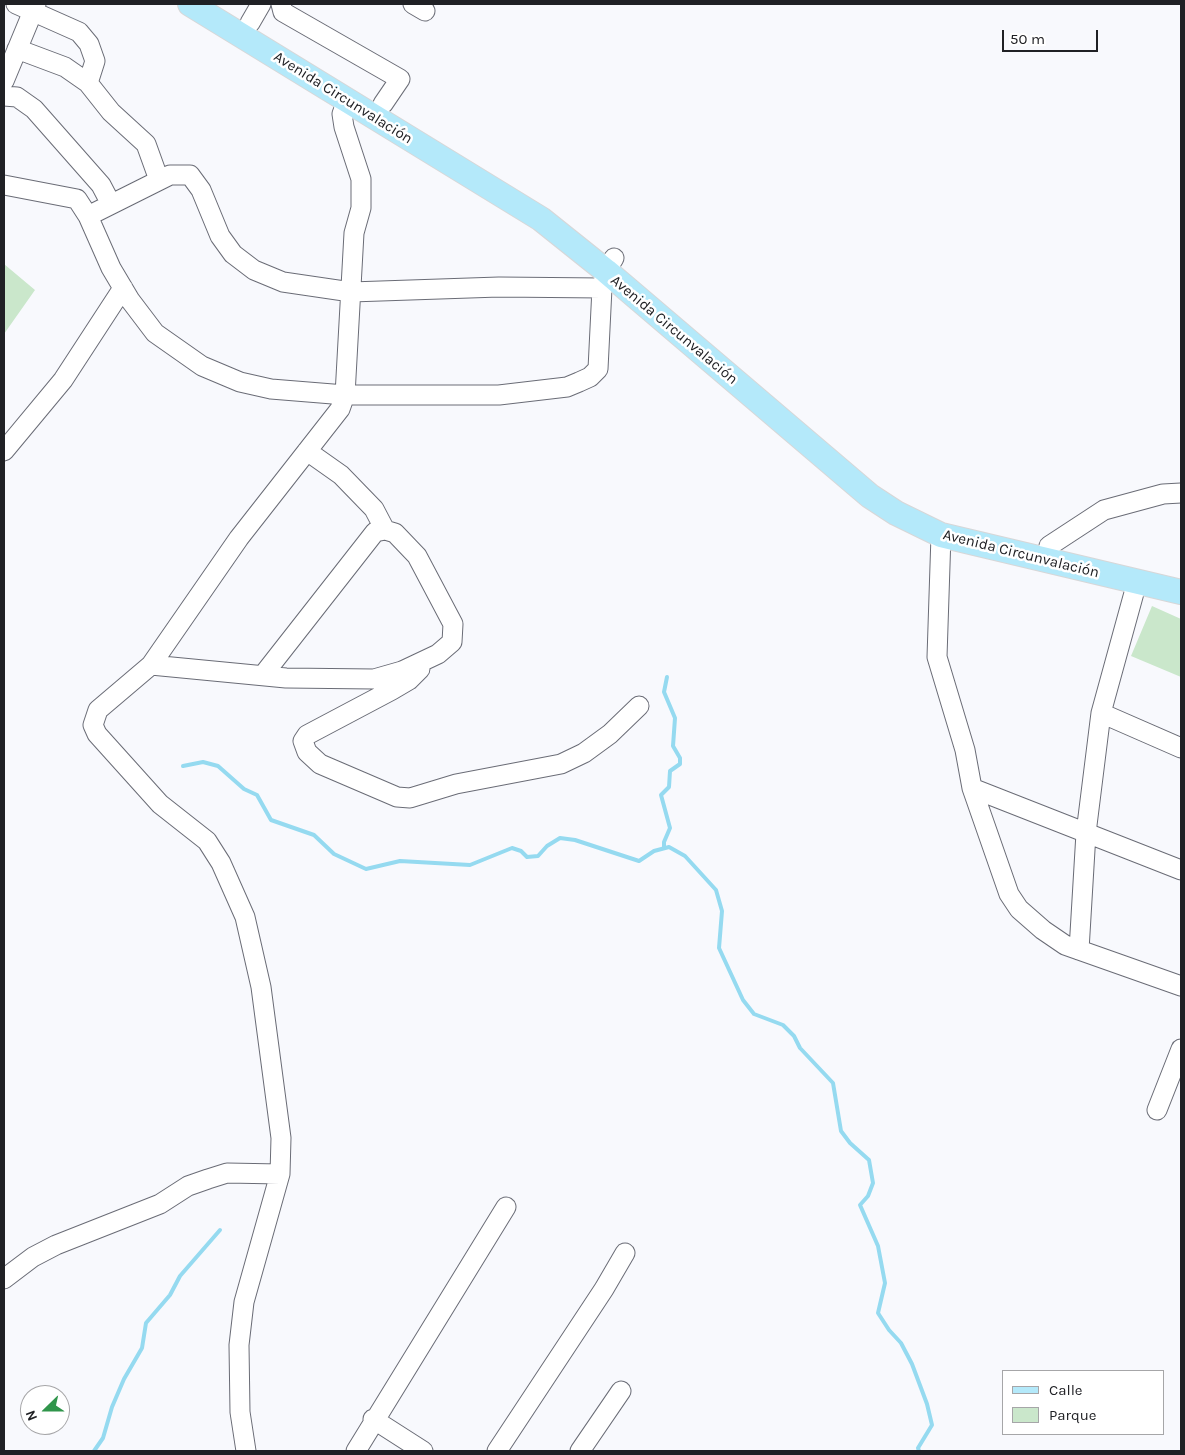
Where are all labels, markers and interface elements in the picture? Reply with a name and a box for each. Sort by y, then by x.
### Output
scale bar [1005,20,1101,52]
text: 50 m [1010,30,1045,48]
street label: Avenida Circunvalación [270,48,416,148]
street label: Avenida Circunvalación [607,272,741,388]
street label: Avenida Circunvalación [941,526,1101,582]
legend [1002,1370,1165,1435]
text: Calle [1049,1381,1083,1399]
north arrow [20,1385,70,1435]
text: Parque [1049,1406,1097,1424]
text: N [22,1408,41,1423]

